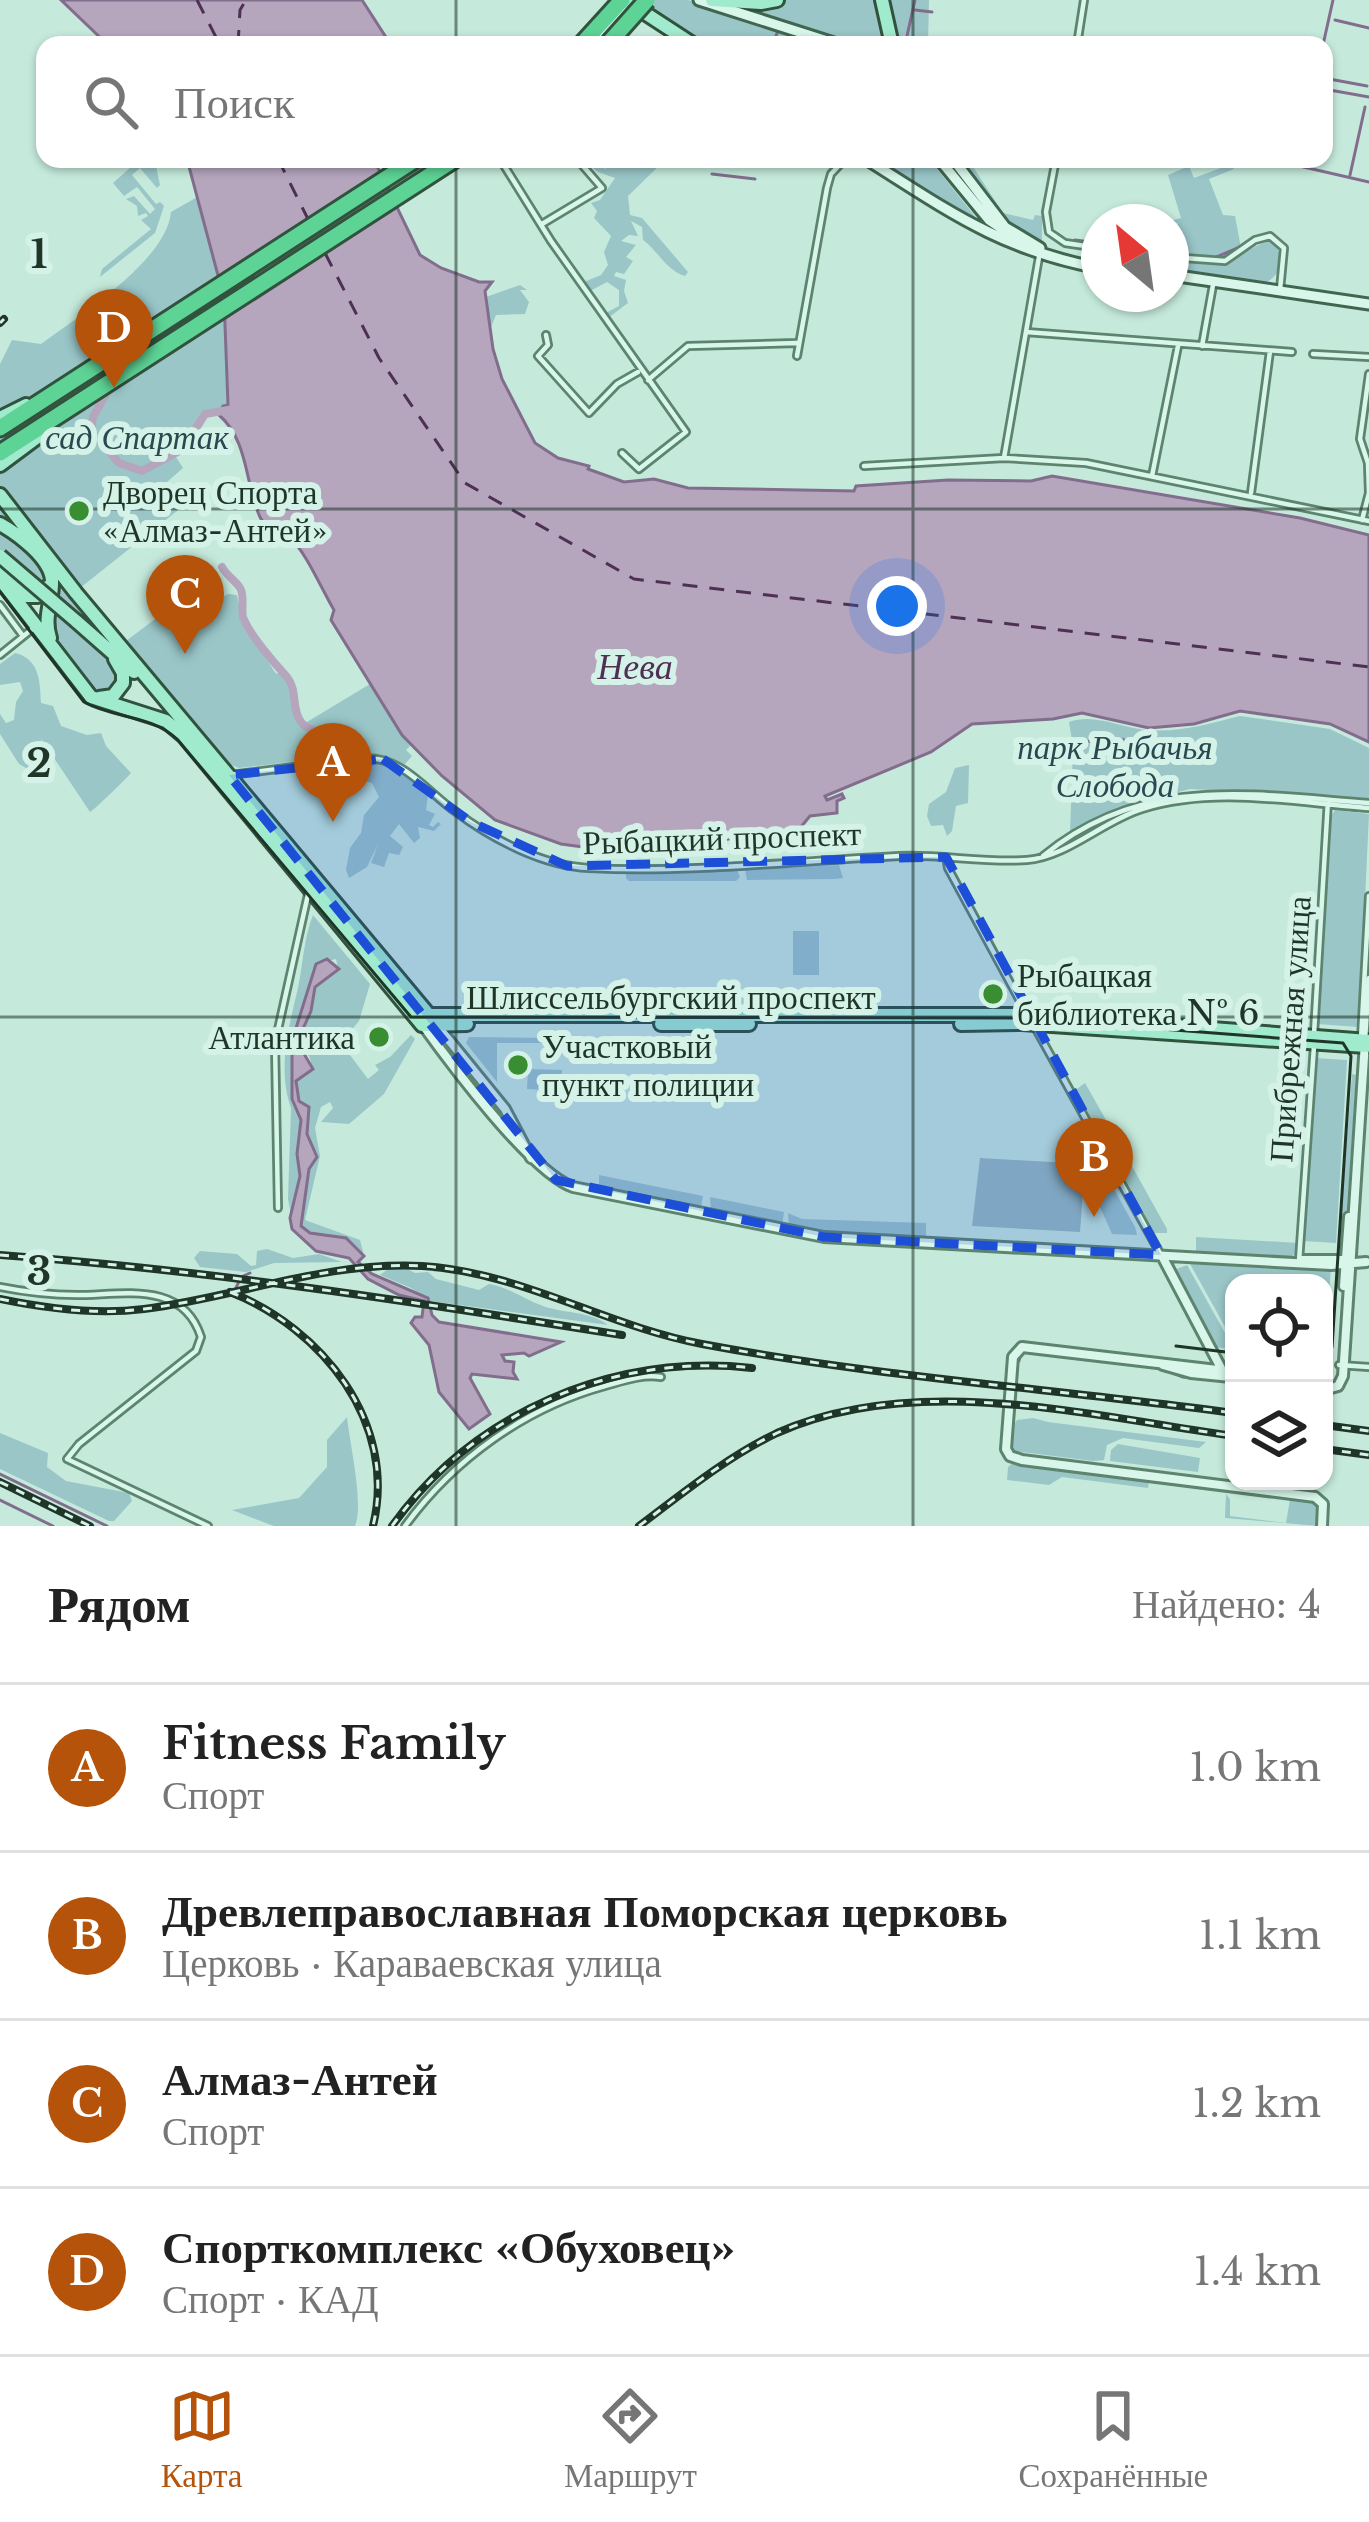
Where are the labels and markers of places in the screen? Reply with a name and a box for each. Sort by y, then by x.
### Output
pin: D [75,289,153,388]
place label: Дворец Спорта «Алмаз-Антей» [103,472,327,551]
marker: Дворец Спорта «Алмаз-Антей» [66,498,92,524]
pin: C [146,555,224,654]
pin: A [294,723,372,822]
place label: Рыбацкая библиотека № 6 [1017,955,1259,1034]
marker: Рыбацкая библиотека № 6 [980,981,1006,1007]
place label: Атлантика [208,1017,355,1058]
marker: Атлантика [366,1024,392,1050]
place label: Участковый пункт полиции [542,1026,754,1105]
marker: Участковый пункт полиции [505,1052,531,1078]
pin: B [1055,1118,1133,1217]

